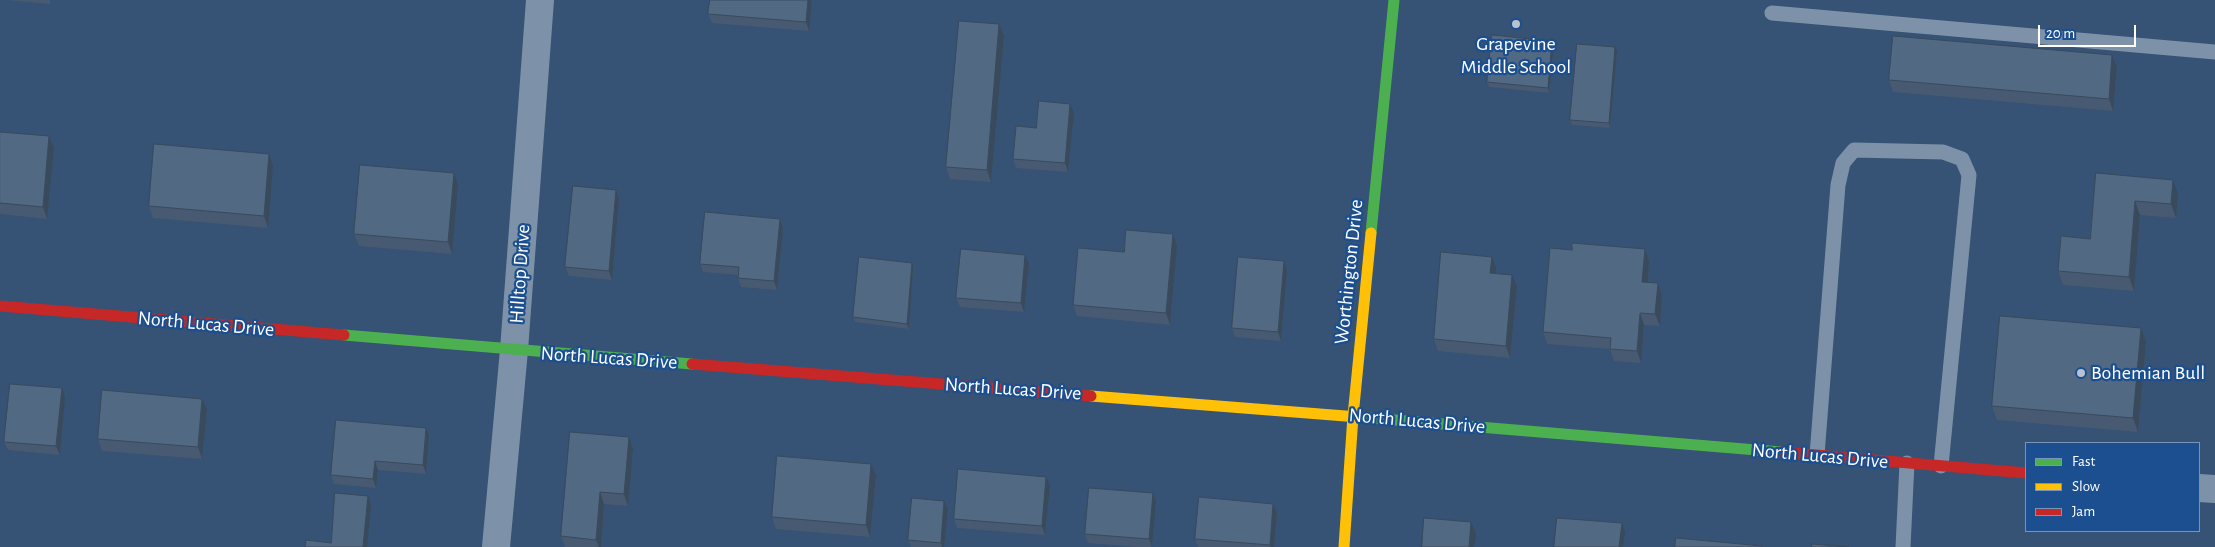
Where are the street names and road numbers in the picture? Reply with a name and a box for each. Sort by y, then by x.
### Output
street label: Worthington Drive [1329,198,1369,346]
street label: Hilltop Drive [505,224,535,324]
street label: North Lucas Drive [137,306,275,342]
street label: North Lucas Drive [540,341,678,375]
street label: North Lucas Drive [944,372,1082,406]
street label: North Lucas Drive [1348,403,1486,439]
street label: North Lucas Drive [1751,438,1889,474]

